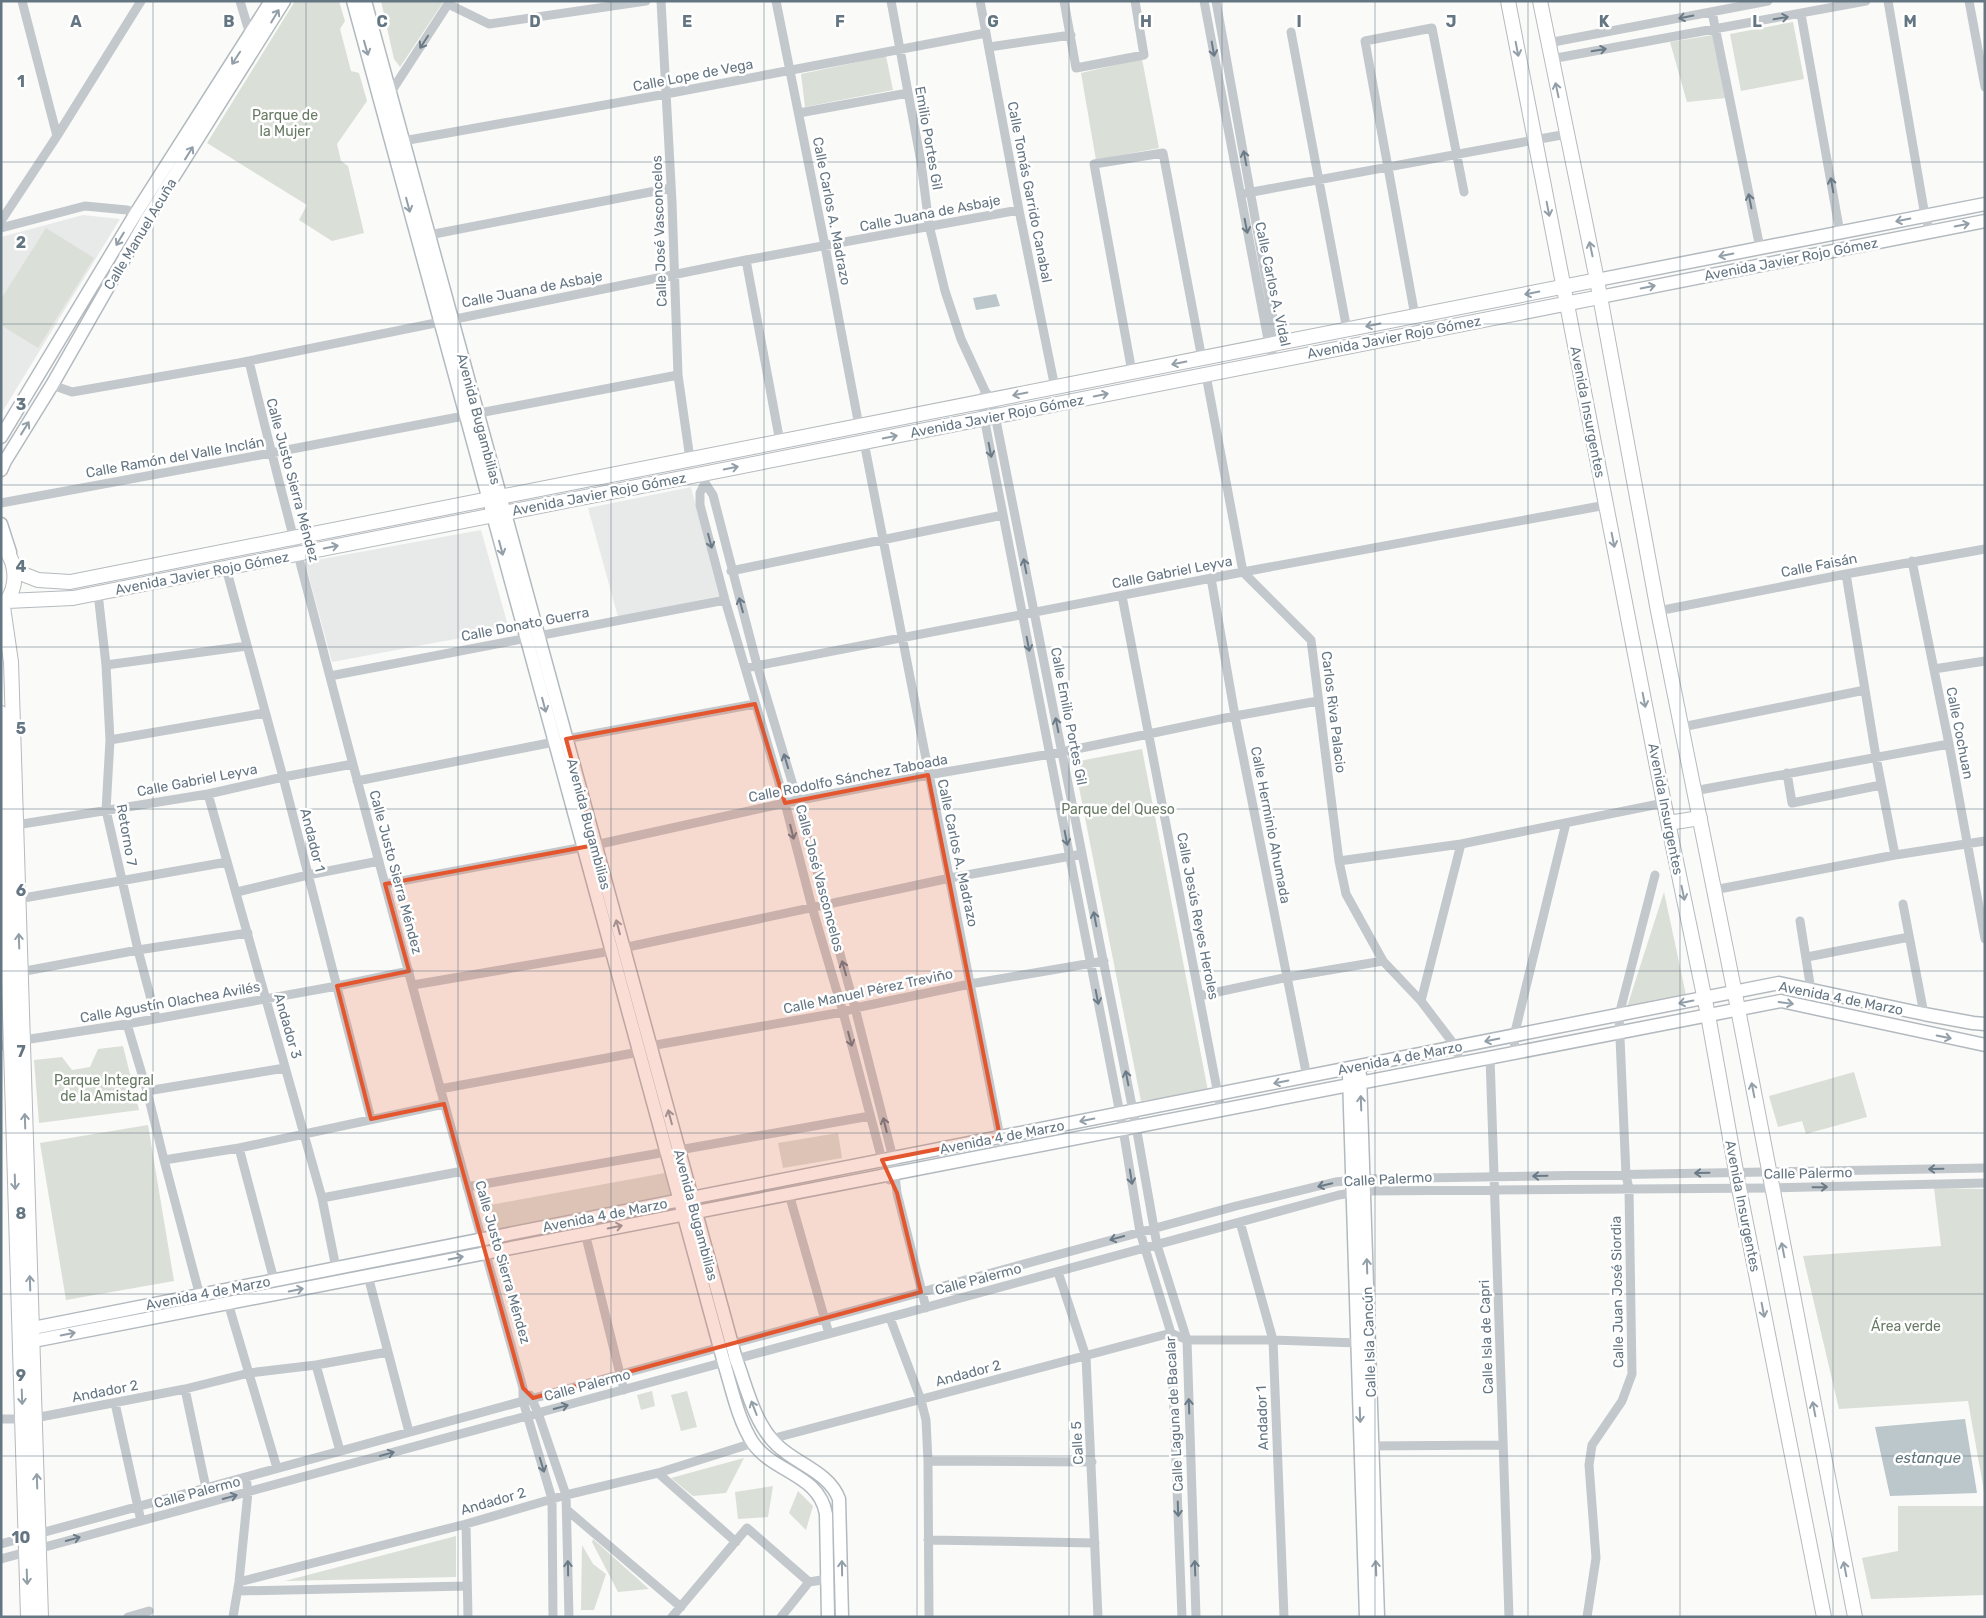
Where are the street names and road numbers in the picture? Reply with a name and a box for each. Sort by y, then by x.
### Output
street label: Calle Lope de Vega [632,55,755,95]
street label: Emilio Portes Gil [911,85,946,191]
street label: Calle Tomás Garrido Canabal [1004,100,1055,284]
street label: Calle Carlos A. Madrazo [809,136,854,287]
street label: Calle José Vasconcelos [648,155,671,307]
street label: Calle Manuel Acuña [100,176,180,293]
street label: Calle Juana de Asbaje [858,191,1002,235]
street label: Calle Carlos A. Vidal [1251,220,1294,348]
street label: Avenida Javier Rojo Gómez [1703,234,1879,285]
street label: Calle Juana de Asbaje [460,267,604,311]
street label: Avenida Javier Rojo Gómez [1306,312,1482,363]
street label: Avenida Insurgentes [1566,345,1609,479]
street label: Avenida Bugambilias [453,352,504,487]
street label: Avenida Javier Rojo Gómez [909,391,1085,442]
street label: Calle Justo Sierra Méndez [262,396,323,564]
street label: Calle Ramón del Valle Inclán [85,433,266,482]
street label: Avenida Javier Rojo Gómez [511,469,687,520]
street label: Avenida Javier Rojo Gómez [114,548,290,599]
street label: Calle Faisán [1779,550,1859,581]
street label: Calle Gabriel Leyva [1110,552,1234,593]
street label: Calle Donato Guerra [460,604,591,645]
street label: Calle Emilio Portes Gil [1047,646,1090,787]
street label: Carlos Riva Palacio [1318,650,1349,774]
street label: Calle Cochuan [1942,686,1977,781]
street label: Avenida Insurgentes [1644,742,1687,876]
street label: Calle Herminio Ahumada [1247,745,1294,905]
street label: Calle Rodolfo Sánchez Taboada [747,751,949,806]
street label: Avenida Bugambilias [563,757,614,892]
street label: Calle Gabriel Leyva [135,760,259,801]
street label: Calle Carlos A. Madrazo [934,778,981,929]
street label: Calle Justo Sierra Méndez [365,788,426,956]
street label: Retorno 7 [113,803,140,868]
street label: Calle José Vasconcelos [792,803,847,954]
street label: Andador 1 [296,807,329,874]
street label: Calle Jesús Reyes Heroles [1173,831,1222,1001]
street label: Calle Manuel Pérez Treviño [782,965,954,1018]
street label: Calle Agustín Olachea Avilés [79,978,262,1027]
street label: Avenida 4 de Marzo [1777,978,1905,1019]
street label: Andador 3 [270,992,305,1061]
street label: Avenida 4 de Marzo [1336,1038,1464,1079]
street label: Avenida 4 de Marzo [938,1117,1066,1158]
street label: Avenida Insurgentes [1721,1139,1764,1273]
street label: Avenida Bugambilias [670,1148,721,1283]
street label: Calle Palermo [1763,1164,1853,1183]
street label: Calle Palermo [1343,1169,1433,1190]
street label: Calle Justo Sierra Méndez [471,1179,534,1346]
street label: Avenida 4 de Marzo [541,1195,669,1236]
street label: Calle Juan José Siordia [1608,1216,1627,1368]
street label: Calle Palermo [933,1260,1023,1299]
street label: Avenida 4 de Marzo [144,1273,272,1314]
street label: Calle Isla de Capri [1476,1280,1497,1394]
street label: Calle Isla Cancún [1359,1286,1380,1398]
street label: Calle Laguna de Bacalar [1162,1335,1187,1492]
street label: Andador 2 [934,1357,1003,1390]
street label: Calle Palermo [542,1366,632,1405]
street label: Andador 2 [71,1377,140,1406]
street label: Andador 1 [1253,1385,1272,1451]
street label: Calle 5 [1068,1421,1087,1465]
street label: Calle Palermo [152,1473,242,1512]
street label: Andador 2 [459,1484,528,1519]

